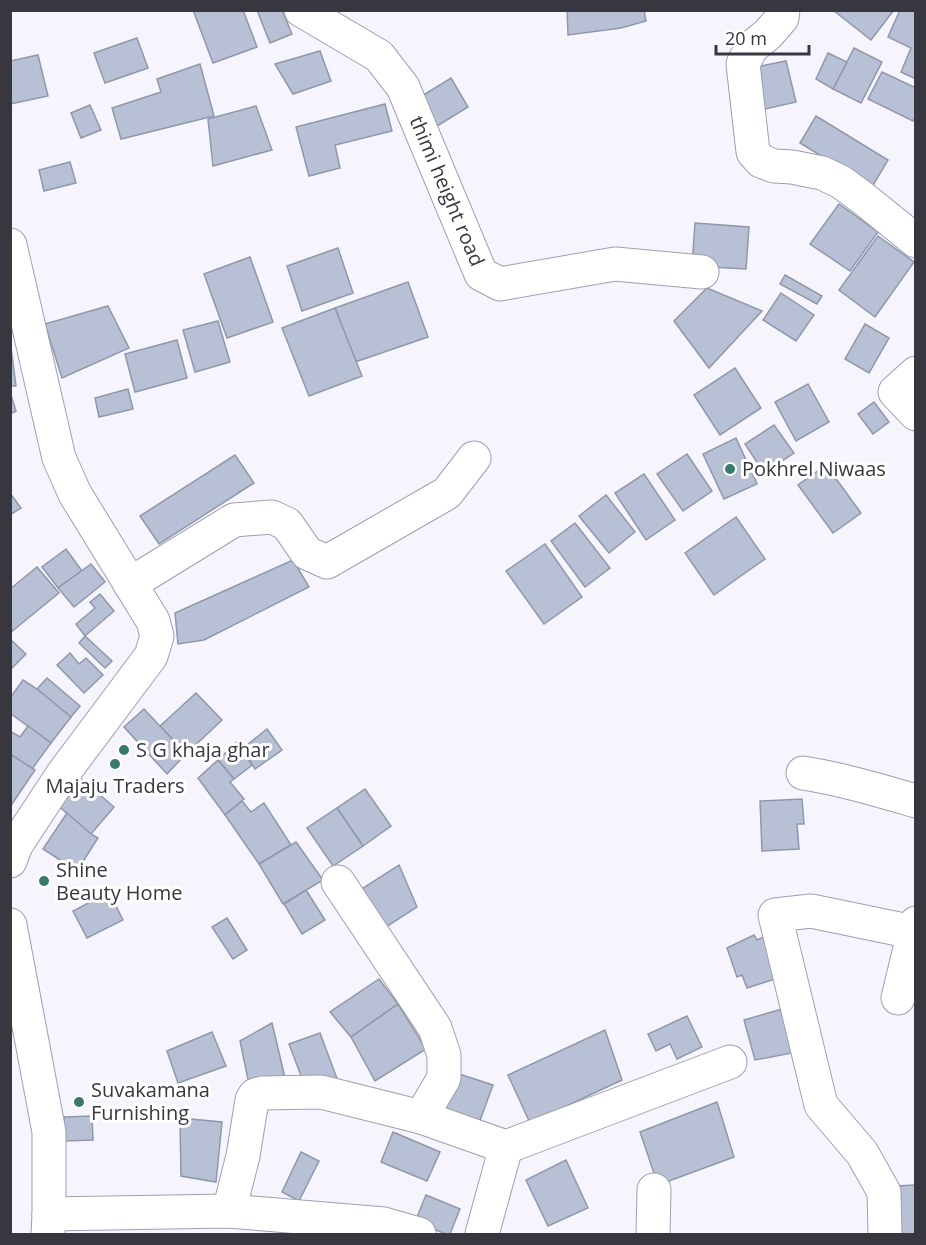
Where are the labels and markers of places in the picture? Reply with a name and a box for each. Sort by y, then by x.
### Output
place label: Pokhrel Niwaas [742,455,886,482]
marker: Pokhrel Niwaas [723,462,737,476]
place label: S G khaja ghar [136,736,270,763]
marker: S G khaja ghar [117,743,131,757]
marker: Majaju Traders [108,757,122,771]
place label: Majaju Traders [45,772,185,799]
place label: Shine Beauty Home [56,856,182,906]
marker: Shine Beauty Home [37,874,51,888]
place label: Suvakamana Furnishing [91,1076,210,1126]
marker: Suvakamana Furnishing [72,1095,86,1109]

